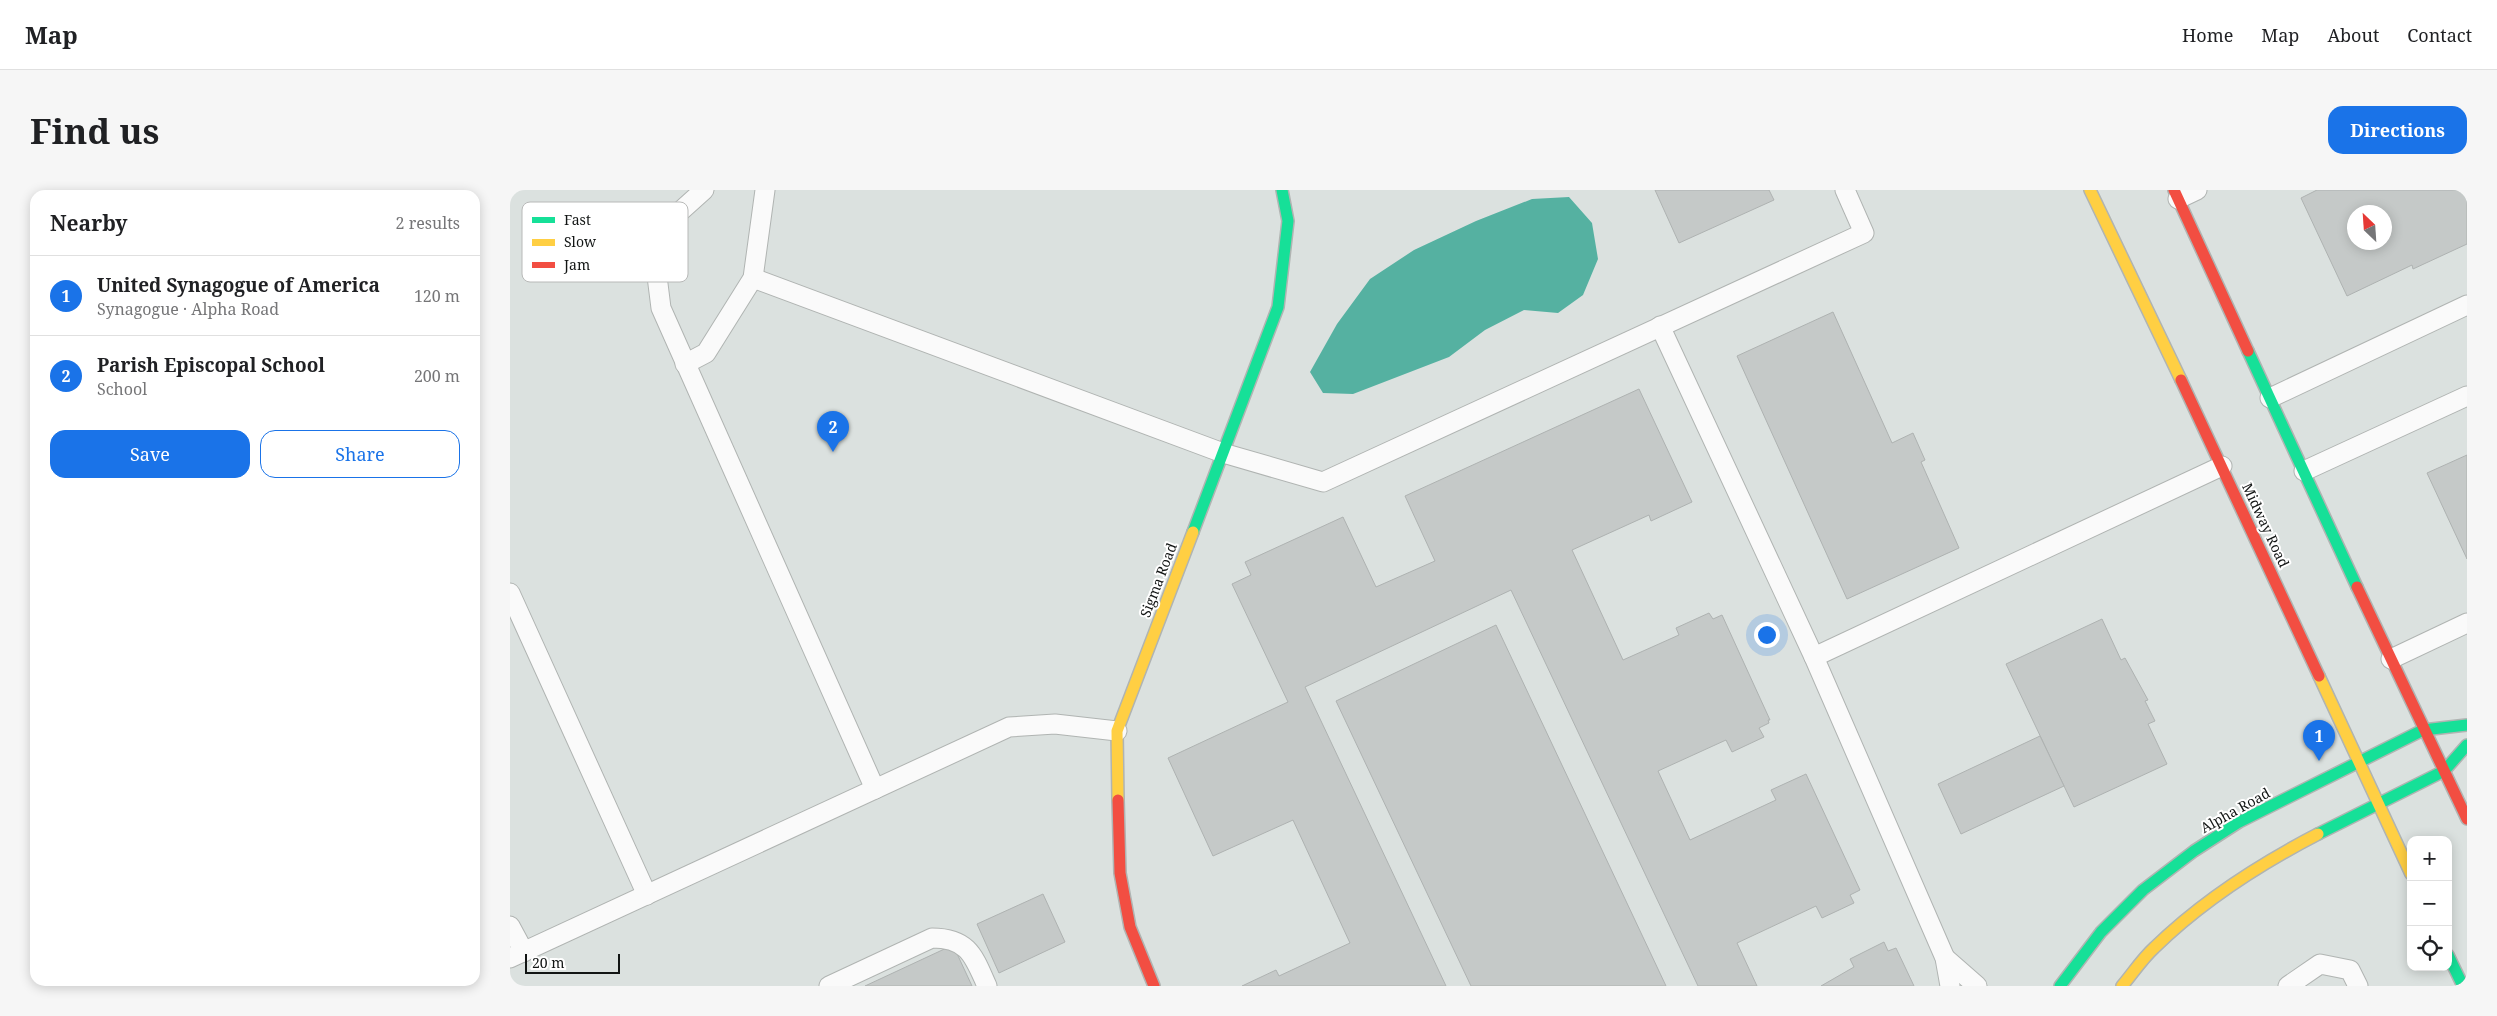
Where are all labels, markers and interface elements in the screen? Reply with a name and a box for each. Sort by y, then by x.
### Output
text: Map [25,18,78,51]
text: Home [2182,23,2233,47]
text: Map [2261,23,2299,47]
text: About [2327,23,2379,47]
text: Contact [2407,23,2472,47]
button: Directions [2328,106,2467,154]
text: Find us [30,107,159,154]
legend [522,202,688,282]
north arrow [2347,205,2392,250]
text: Nearby [50,209,128,237]
text: Fast [564,210,591,229]
text: 2 results [396,212,460,234]
text: Slow [564,232,597,251]
text: Jam [563,255,590,274]
text: United Synagogue of America [97,272,380,298]
text: 1 [61,285,71,307]
text: 120 m [414,285,460,307]
text: Synagogue · Alpha Road [97,298,279,320]
text: Parish Episcopal School [97,352,325,378]
text: 2 [61,365,71,387]
text: 200 m [414,365,460,387]
text: School [97,378,147,400]
pin: 2 [817,411,849,452]
button: Save [50,430,250,478]
button: Share [260,430,460,478]
street label: Midway Road [2238,480,2294,571]
street label: Sigma Road [1135,540,1181,620]
your location [1754,622,1780,648]
pin: 1 [2303,720,2335,761]
street label: Alpha Road [2197,783,2274,837]
map controls [2407,836,2452,971]
button: + [2407,836,2452,881]
button: − [2407,881,2452,926]
button: locate [2407,926,2452,971]
scale bar [525,951,620,974]
text: 20 m [532,953,565,972]

